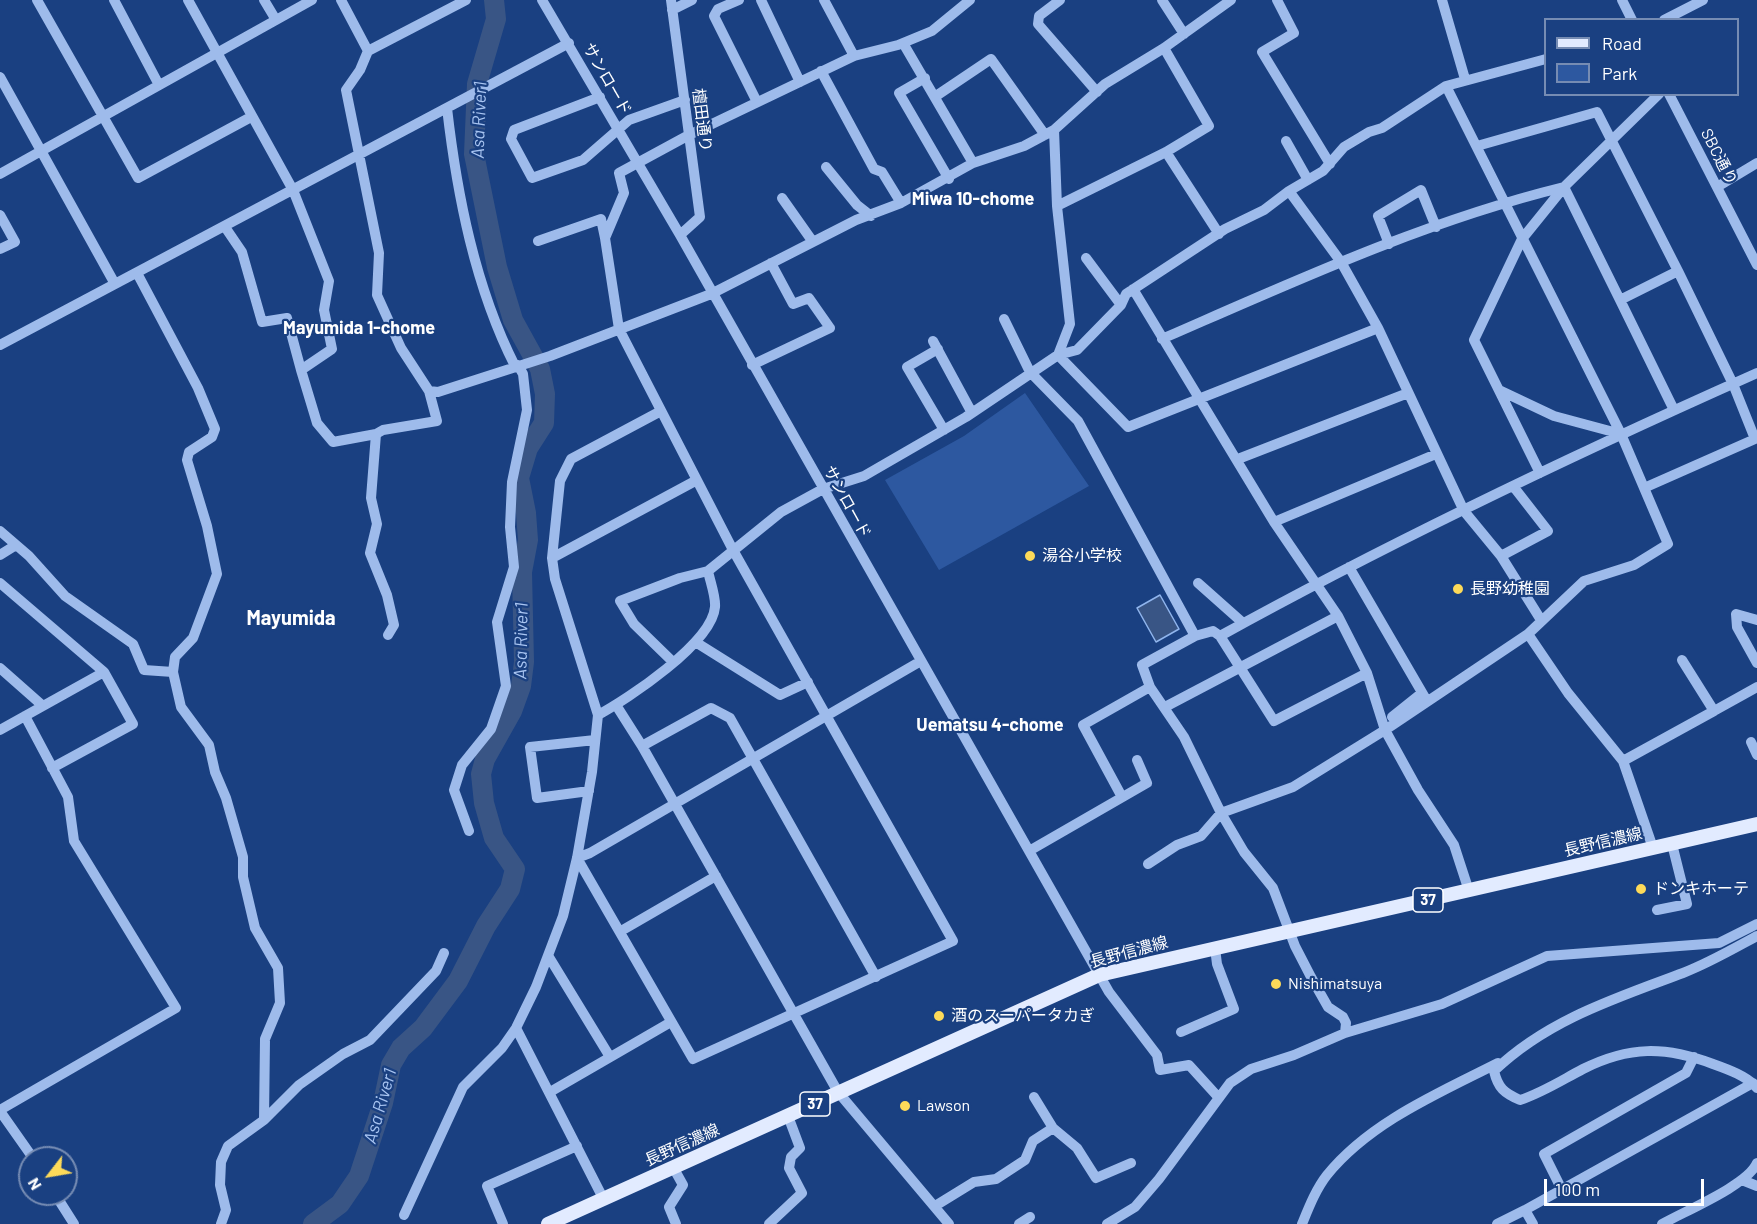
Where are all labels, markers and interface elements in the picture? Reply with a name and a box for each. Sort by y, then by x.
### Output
legend [1544,18,1739,96]
text: Road [1602,32,1642,54]
street label: サンロード [579,40,635,118]
text: Park [1602,62,1637,84]
water label: Asa River1 [467,81,491,159]
street label: 檀田通り [689,87,715,153]
street label: SBC通り [1697,125,1741,189]
district label: Miwa 10-chome [912,188,1034,210]
district label: Mayumida 1-chome [283,317,435,339]
street label: サンロード [819,462,875,542]
place label: 湯谷小学校 [1042,546,1122,566]
marker: 湯谷小学校 [1023,549,1037,563]
place label: 長野幼稚園 [1470,579,1550,599]
marker: 長野幼稚園 [1451,582,1465,596]
water label: Asa River1 [510,602,532,680]
district label: Mayumida [246,606,336,630]
district label: Uematsu 4-chome [916,714,1064,736]
street label: 長野信濃線 [1562,824,1644,860]
place label: ドンキホーテ [1653,879,1749,899]
marker: ドンキホーテ [1634,882,1648,896]
road number: 37 [1413,888,1443,912]
street label: 長野信濃線 [1088,932,1170,972]
place label: Nishimatsuya [1288,974,1382,994]
marker: Nishimatsuya [1269,977,1283,991]
place label: 酒のスーパータカぎ [951,1006,1095,1026]
marker: 酒のスーパータカぎ [932,1009,946,1023]
water label: Asa River1 [359,1066,401,1146]
road number: 37 [800,1092,830,1116]
place label: Lawson [917,1096,970,1116]
marker: Lawson [898,1099,912,1113]
street label: 長野信濃線 [642,1120,722,1170]
north arrow [18,1146,78,1206]
scale bar [1547,1167,1708,1205]
text: N [23,1175,45,1194]
text: 100 m [1555,1178,1600,1200]

